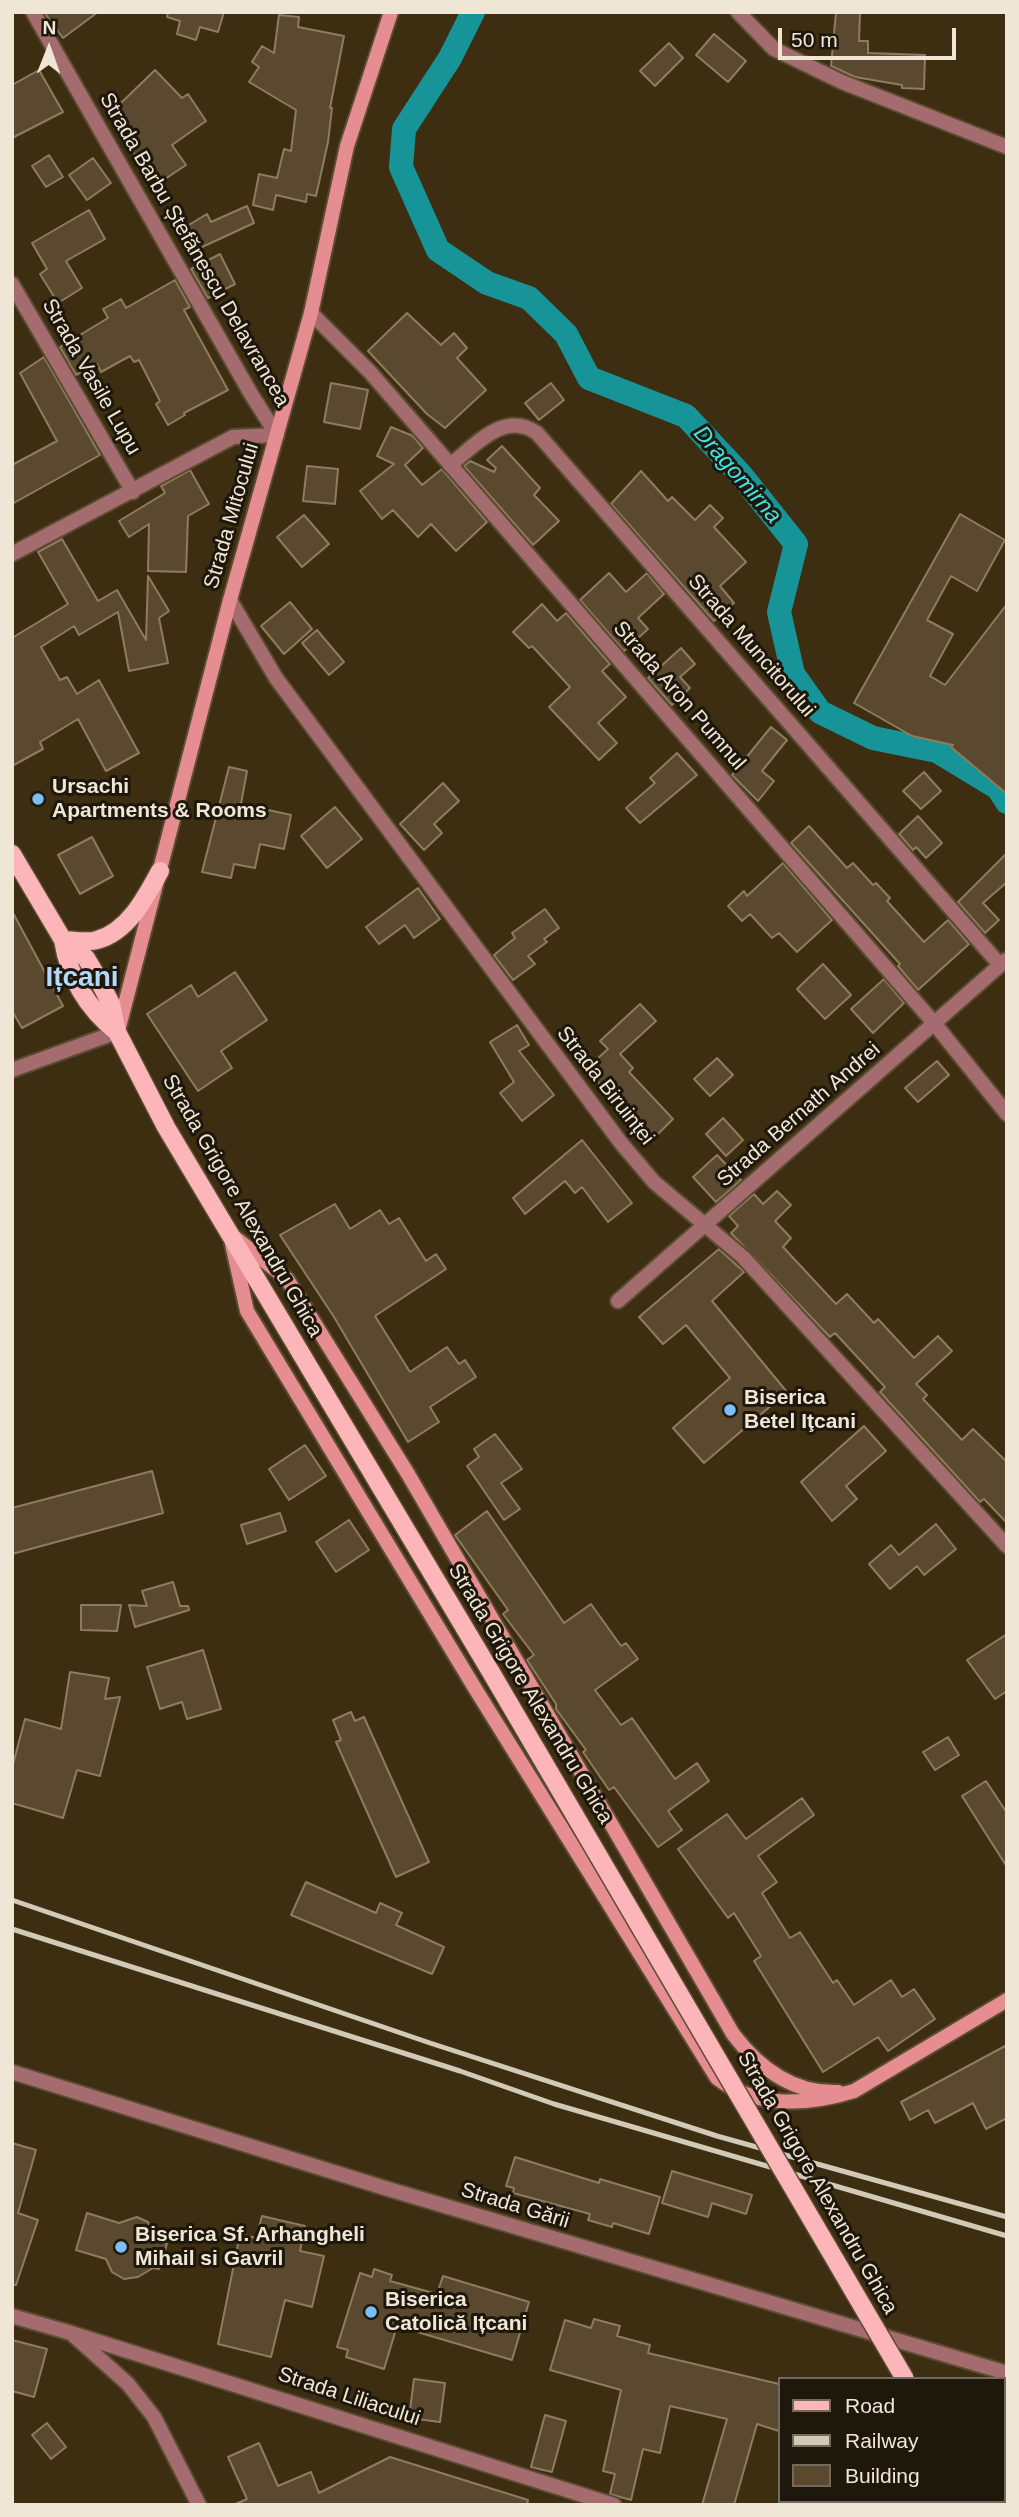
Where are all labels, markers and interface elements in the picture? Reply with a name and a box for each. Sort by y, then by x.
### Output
north arrow [14,14,84,84]
scale bar [781,14,960,58]
text: N [42,17,56,38]
text: 50 m [791,28,838,51]
street label: Strada Barbu Ștefănescu Delavrancea [93,89,295,411]
street label: Strada Vasile Lupu [36,295,146,459]
water label: Dragomirna [687,421,787,529]
street label: Strada Mitocului [199,440,265,592]
street label: Strada Muncitorului [682,569,820,723]
street label: Strada Aron Pumnul [607,616,751,776]
place label: Ursachi Apartments & Rooms [52,774,267,824]
marker: Ursachi Apartments & Rooms [30,791,46,807]
district label: Ițcani [45,961,119,995]
street label: Strada Biruinței [551,1022,659,1150]
street label: Strada Bernath Andrei [712,1037,886,1193]
street label: Strada Grigore Alexandru Ghica [156,1070,328,1342]
place label: Biserica Betel Iţcani [744,1385,856,1435]
marker: Biserica Betel Iţcani [722,1402,738,1418]
street label: Strada Grigore Alexandru Ghica [442,1559,618,1829]
street label: Strada Grigore Alexandru Ghica [731,2047,903,2319]
street label: Strada Gării [458,2178,572,2234]
place label: Biserica Sf. Arhangheli Mihail si Gavril [135,2222,365,2272]
marker: Biserica Sf. Arhangheli Mihail si Gavril [113,2239,129,2255]
place label: Biserica Catolică Ițcani [385,2287,527,2337]
marker: Biserica Catolică Ițcani [363,2304,379,2320]
street label: Strada Liliacului [275,2362,423,2432]
legend [778,2377,1005,2503]
text: Road [845,2394,895,2417]
text: Railway [845,2429,919,2452]
text: Building [845,2464,920,2487]

